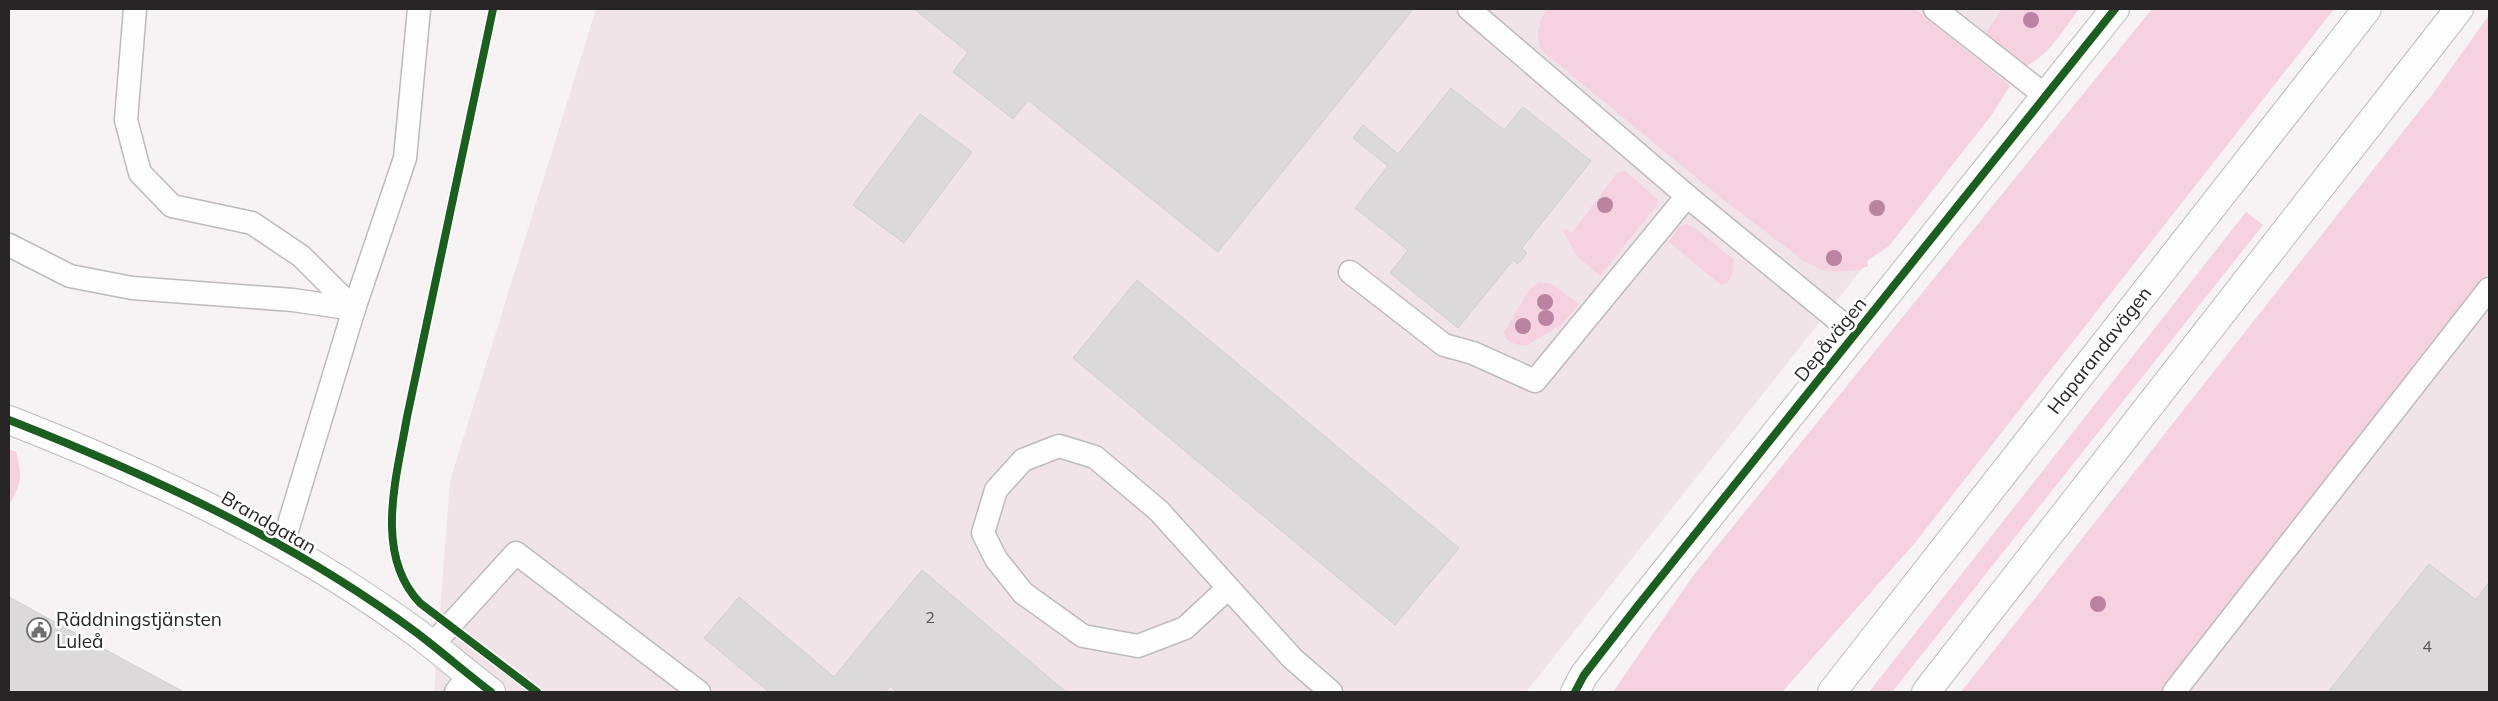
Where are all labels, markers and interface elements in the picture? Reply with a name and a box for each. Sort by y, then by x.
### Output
street label: Haparandavägen [2042,281,2156,419]
street label: Depåvägen [1789,292,1871,386]
street label: Brandgatan [217,485,321,559]
place label: Räddningstjänsten Luleå [56,607,222,653]
house number: 2 [925,607,935,627]
public building icon: Räddningstjänsten Luleå [26,617,52,643]
house number: 4 [2422,636,2432,656]

